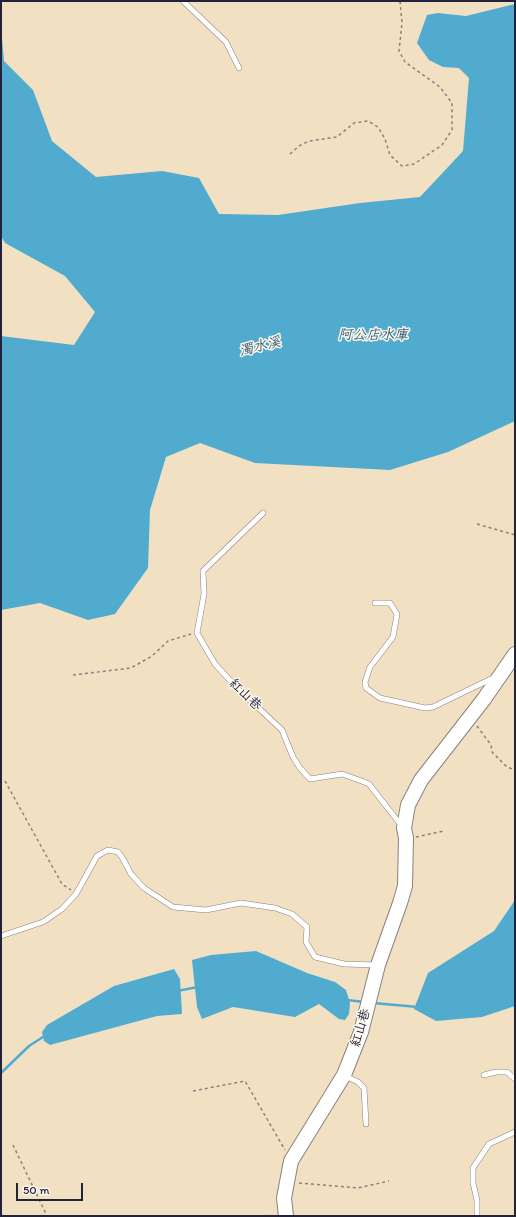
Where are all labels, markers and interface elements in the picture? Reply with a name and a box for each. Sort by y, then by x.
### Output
water label: 阿公店水庫 [338,327,408,343]
water label: 濁水溪 [238,334,282,360]
street label: 紅山巷 [226,676,264,714]
street label: 紅山巷 [348,1007,374,1049]
scale bar [18,1175,85,1201]
text: 50 m [23,1183,49,1197]

